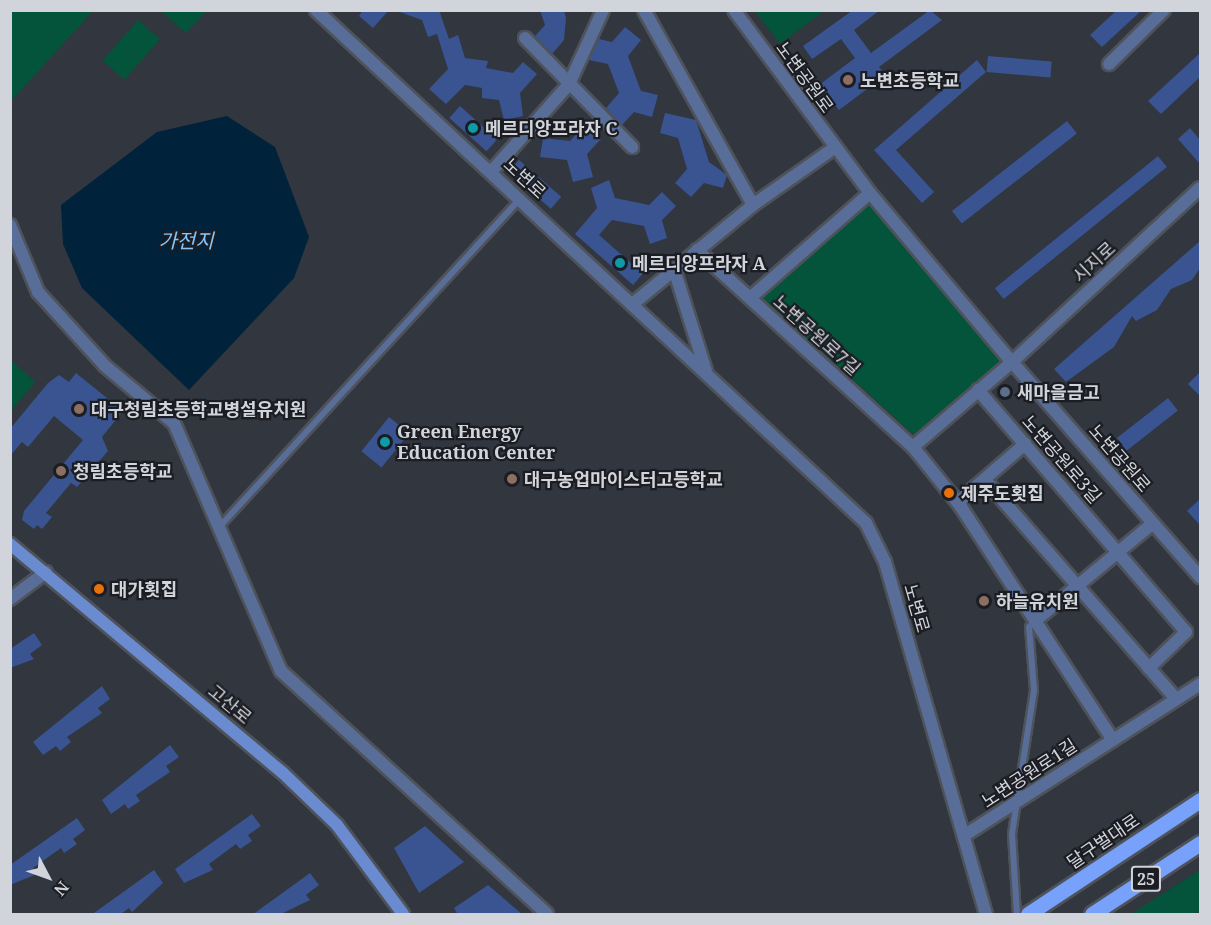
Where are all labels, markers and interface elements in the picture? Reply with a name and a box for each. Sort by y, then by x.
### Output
street label: 노변공원로 [772,37,838,117]
place label: 노변초등학교 [860,69,959,91]
marker: 노변초등학교 [841,73,855,87]
place label: 메르디앙프라자 C [485,117,618,139]
marker: 메르디앙프라자 C [466,121,480,135]
street label: 노변로 [499,153,551,203]
water label: 가전지 [158,228,214,252]
street label: 시지로 [1068,237,1120,287]
place label: 메르디앙프라자 A [632,252,766,274]
marker: 메르디앙프라자 A [613,256,627,270]
street label: 노변공원로7길 [769,290,865,380]
place label: 새마을금고 [1017,381,1100,403]
marker: 새마을금고 [998,385,1012,399]
place label: 대구청림초등학교병설유치원 [91,398,306,420]
marker: 대구청림초등학교병설유치원 [72,402,86,416]
street label: 노변공원로3길 [1018,411,1106,507]
street label: 노변공원로 [1085,420,1155,496]
place label: Green Energy Education Center [397,421,555,464]
marker: Green Energy Education Center [378,435,392,449]
place label: 청림초등학교 [73,460,172,482]
marker: 청림초등학교 [54,464,68,478]
place label: 대구농업마이스터고등학교 [524,468,723,490]
marker: 대구농업마이스터고등학교 [505,472,519,486]
place label: 제주도횟집 [961,482,1044,504]
marker: 제주도횟집 [942,486,956,500]
place label: 대가횟집 [111,578,177,600]
street label: 노변로 [900,581,934,635]
marker: 대가횟집 [92,582,106,596]
place label: 하늘유치원 [996,590,1079,612]
marker: 하늘유치원 [977,594,991,608]
street label: 고산로 [204,680,256,728]
street label: 노변공원로1길 [977,734,1081,812]
street label: 달구벌대로 [1063,809,1143,873]
north arrow [18,847,78,907]
road number: 25 [1130,866,1162,892]
text: N [49,877,74,901]

